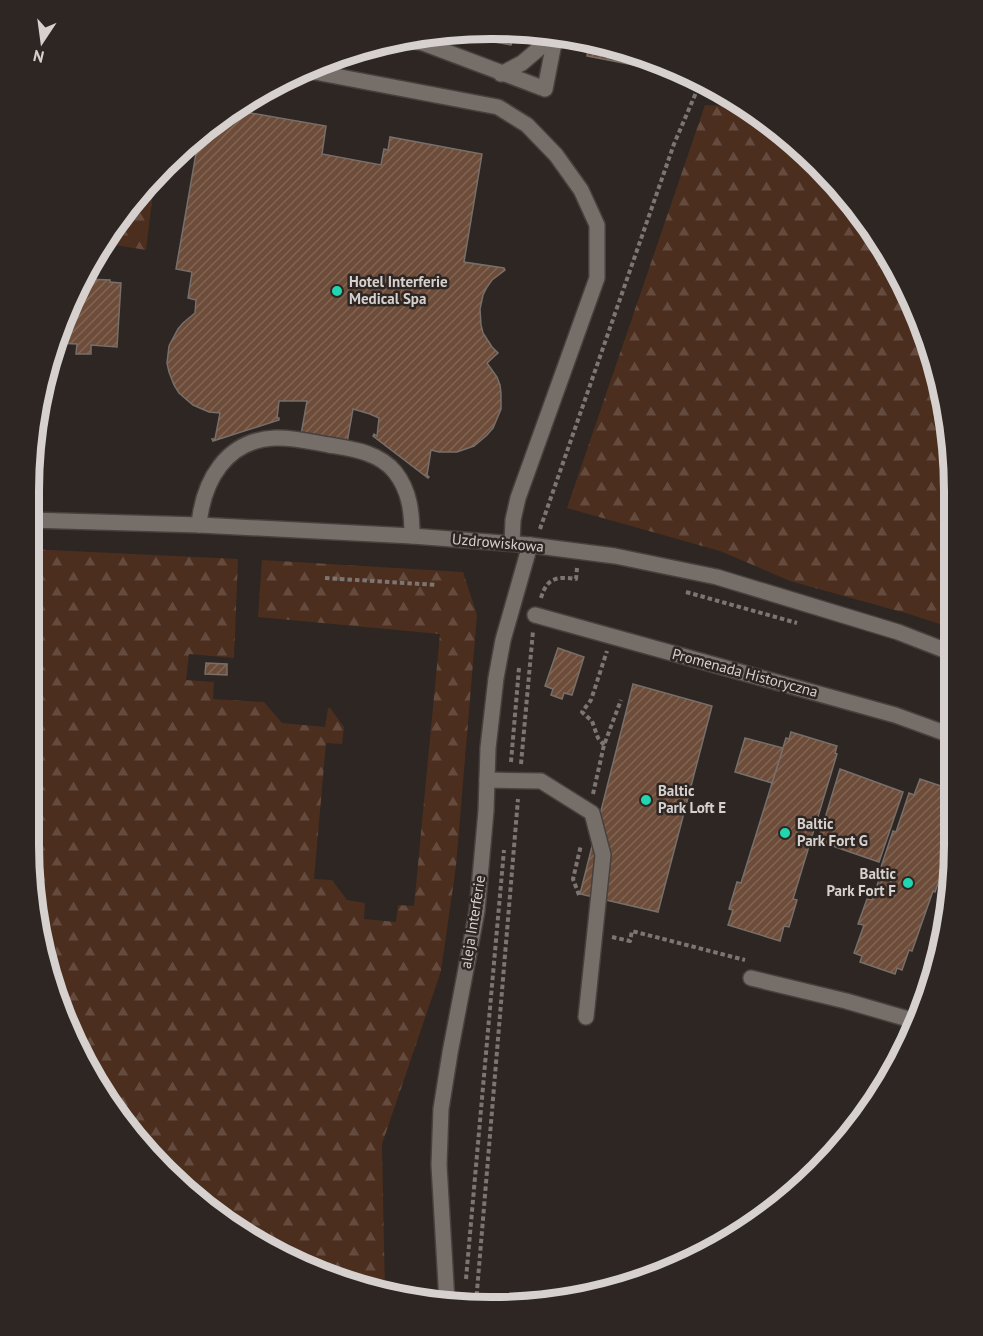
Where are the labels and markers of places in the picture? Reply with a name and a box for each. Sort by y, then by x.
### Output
place label: Hotel Interferie Medical Spa [349,272,448,308]
marker: Hotel Interferie Medical Spa [330,284,344,298]
place label: Baltic Park Loft E [658,781,726,817]
marker: Baltic Park Loft E [639,793,653,807]
place label: Baltic Park Fort G [797,814,868,850]
marker: Baltic Park Fort G [778,826,792,840]
place label: Baltic Park Fort F [826,864,897,900]
marker: Baltic Park Fort F [901,876,915,890]

